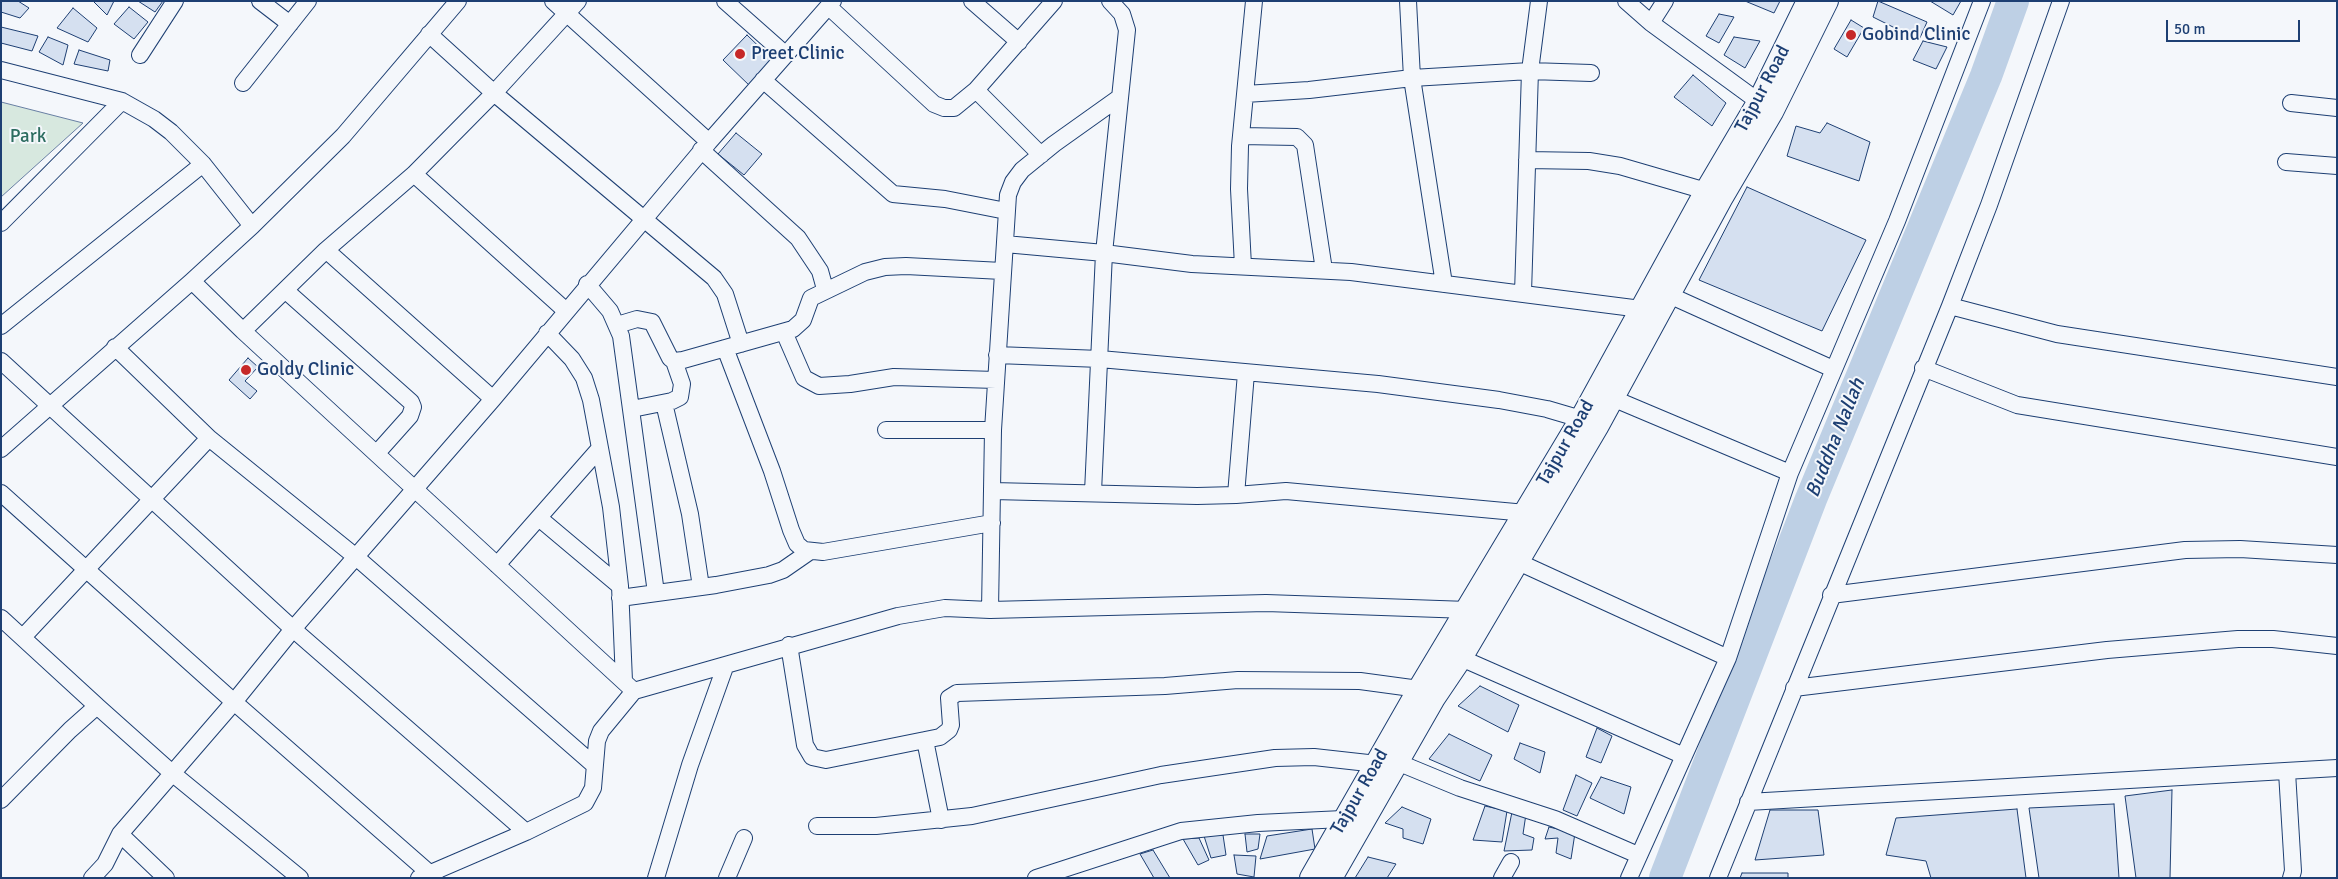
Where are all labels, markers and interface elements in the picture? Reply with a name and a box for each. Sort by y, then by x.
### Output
scale bar [2168,10,2302,42]
text: 50 m [2174,20,2205,38]
place label: Gobind Clinic [1862,24,1970,46]
marker: Gobind Clinic [1844,28,1858,42]
street label: Tajpur Road [1731,42,1795,136]
place label: Preet Clinic [751,43,845,65]
marker: Preet Clinic [733,47,747,61]
park label: Park [10,126,46,148]
place label: Goldy Clinic [257,359,354,381]
marker: Goldy Clinic [239,363,253,377]
water label: Buddha Nallah [1801,375,1871,501]
street label: Tajpur Road [1532,396,1600,490]
street label: Tajpur Road [1326,745,1394,839]

